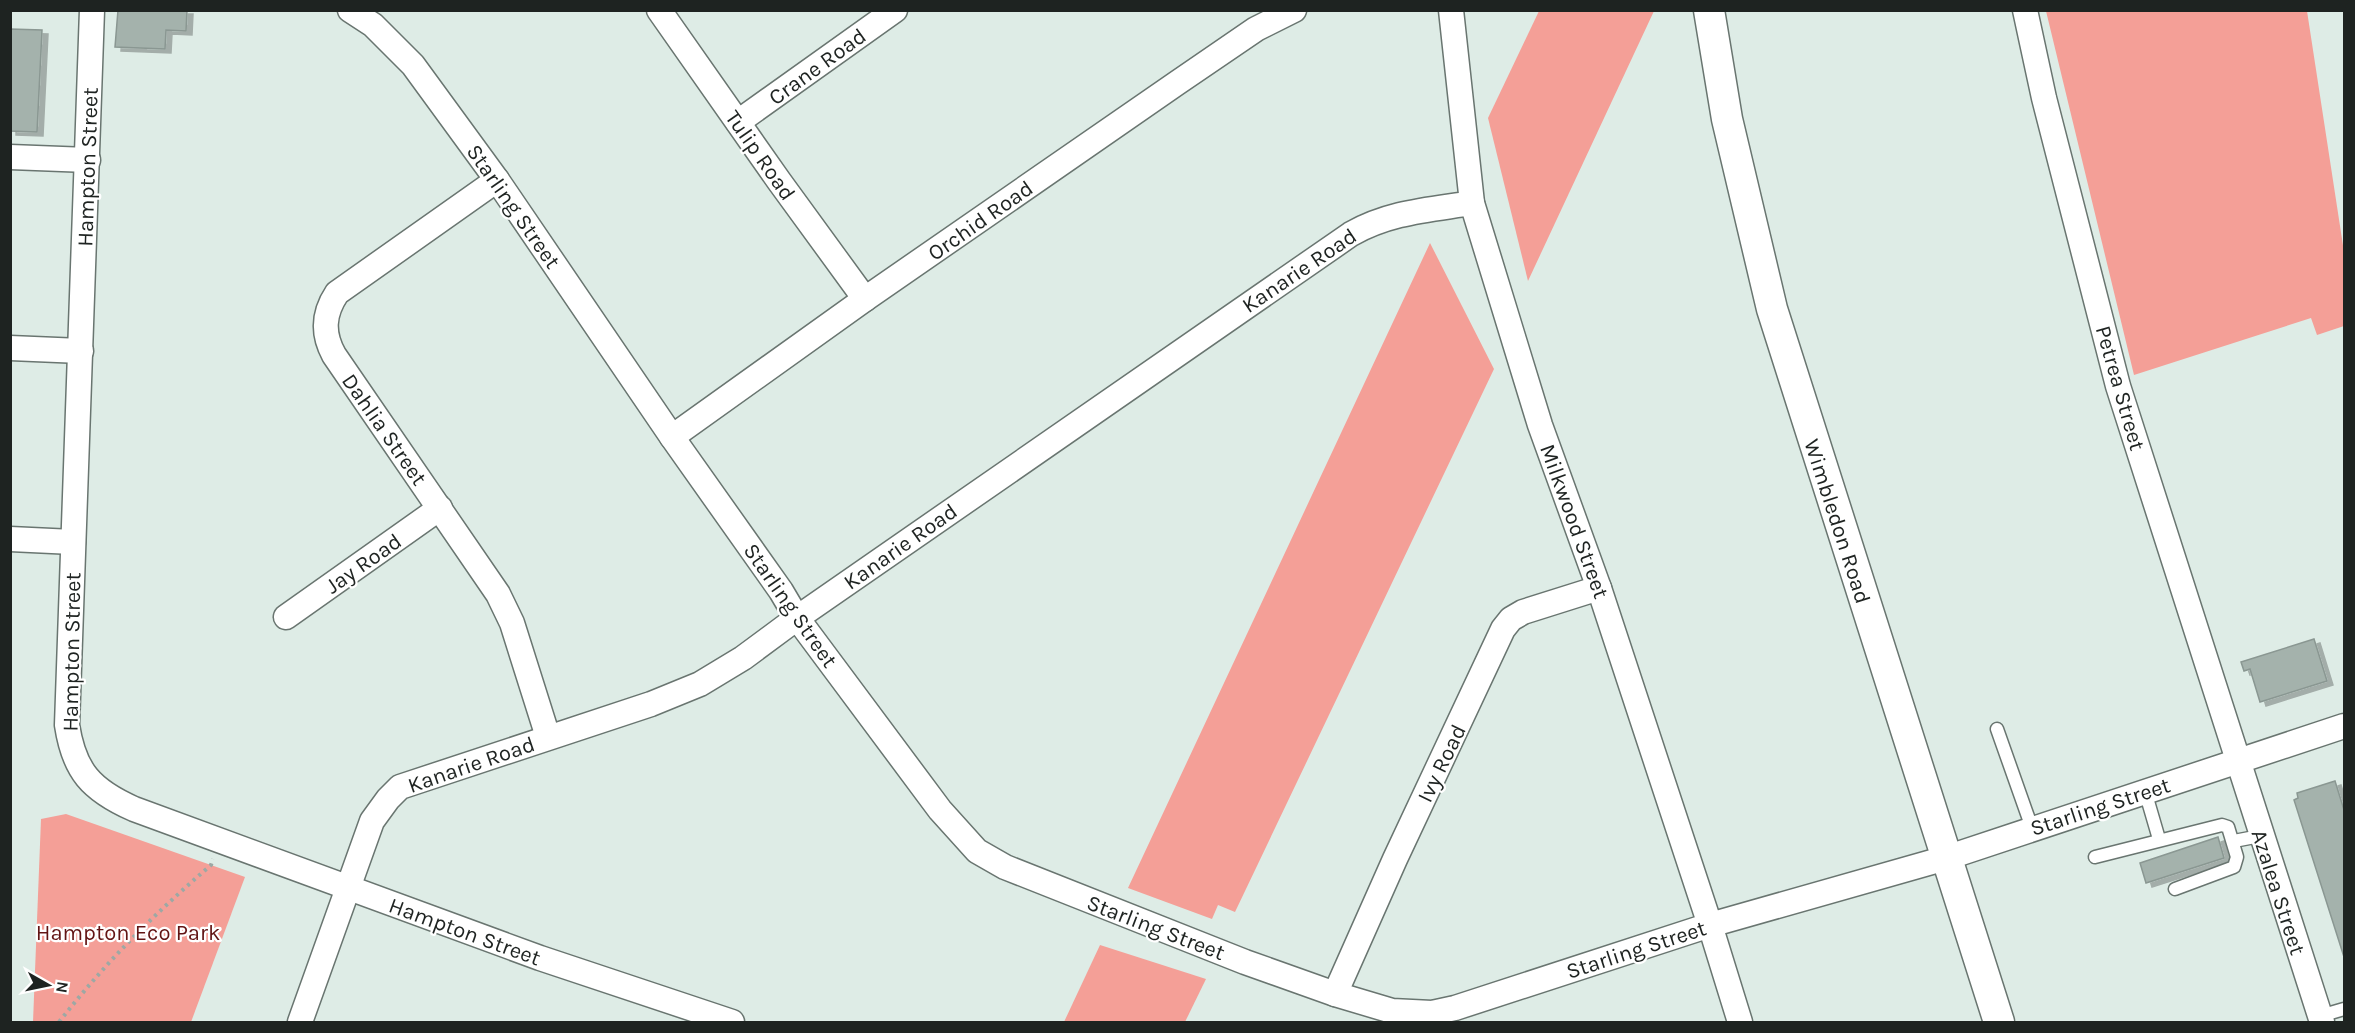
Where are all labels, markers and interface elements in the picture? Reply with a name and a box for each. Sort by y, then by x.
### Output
street label: Crane Road [764,23,871,111]
street label: Hampton Street [72,87,104,247]
street label: Tulip Road [720,105,801,206]
street label: Starling Street [461,139,566,274]
street label: Orchid Road [923,175,1038,267]
street label: Kanarie Road [1237,223,1362,319]
street label: Petrea Street [2090,323,2150,454]
street label: Dahlia Street [336,369,432,490]
street label: Wimbledon Road [1798,436,1876,607]
street label: Milkwood Street [1534,441,1614,602]
street label: Kanarie Road [839,498,962,595]
street label: Jay Road [320,528,407,599]
street label: Starling Street [738,538,843,673]
street label: Hampton Street [58,572,86,732]
street label: Ivy Road [1412,720,1472,807]
street label: Kanarie Road [404,731,538,799]
street label: Starling Street [2027,772,2174,842]
street label: Azalea Street [2246,826,2311,958]
street label: Starling Street [1083,890,1228,966]
street label: Hampton Street [385,892,544,971]
street label: Starling Street [1563,915,1710,985]
park label: Hampton Eco Park [36,920,220,946]
north arrow [18,955,78,1015]
text: N [52,980,73,994]

